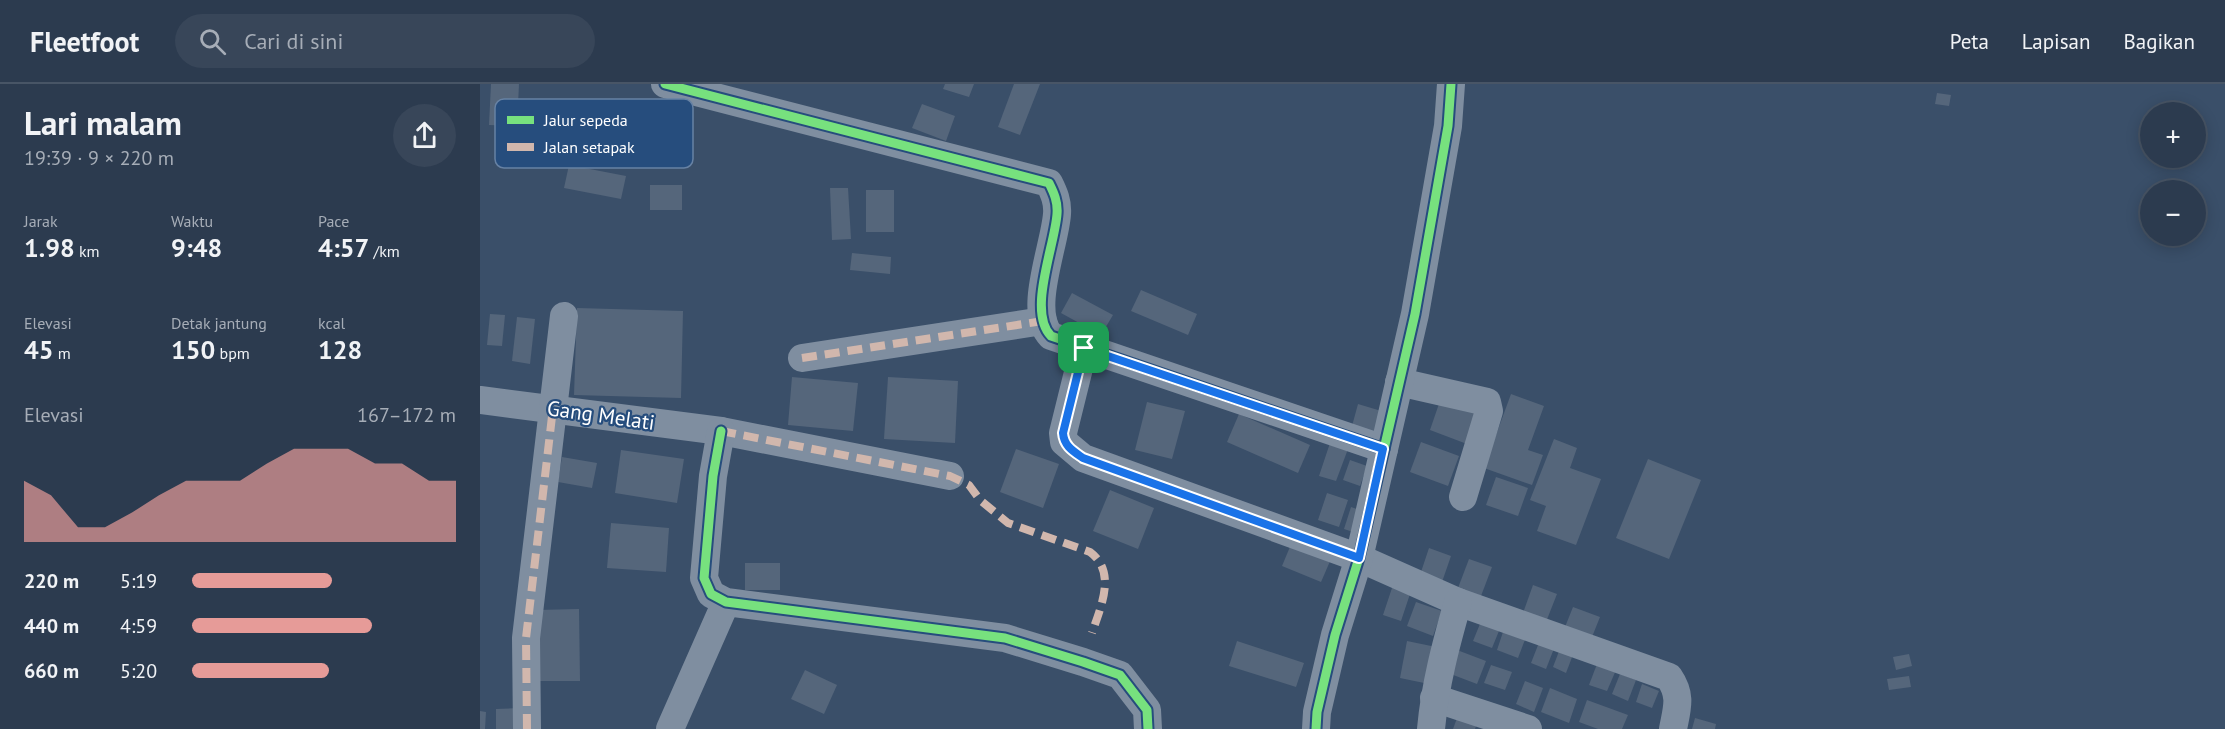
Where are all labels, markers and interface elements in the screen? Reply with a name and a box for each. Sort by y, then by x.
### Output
search box [175,14,595,68]
text: Fleetfoot [30,23,139,60]
icon: search [196,25,229,58]
text: Cari di sini [244,27,343,55]
text: Peta [1950,28,1989,55]
text: Lapisan [2022,28,2090,55]
text: Bagikan [2123,28,2195,55]
legend [495,99,693,168]
text: Lari malam [24,101,182,144]
map controls [2140,102,2206,246]
button: + [2140,102,2206,168]
button: share [393,104,456,167]
text: Jalur sepeda [543,110,628,130]
text: Jalan setapak [543,137,635,157]
text: 19:39 · 9 × 220 m [24,145,174,171]
button: − [2140,180,2206,246]
text: Jarak [24,211,58,231]
text: Waktu [171,211,213,231]
text: Pace [318,211,349,231]
text: 1.98 [24,231,75,264]
text: 9:48 [171,231,222,264]
text: 4:57 [318,231,369,264]
text: km [75,241,100,261]
text: /km [369,241,400,261]
text: Elevasi [24,313,72,333]
text: Detak jantung [171,313,267,333]
text: kcal [318,313,345,333]
pin [1058,322,1109,373]
icon: arrive [1067,331,1100,364]
text: 45 [24,333,53,366]
text: 150 [171,333,215,366]
text: 128 [318,333,362,366]
text: m [53,343,71,363]
text: bpm [215,343,250,363]
street label: Gang Melati [546,394,656,436]
text: Elevasi [24,402,84,428]
text: 167–172 m [357,402,456,428]
text: 220 m [24,568,79,594]
text: 5:19 [120,568,157,594]
text: 440 m [24,613,79,639]
text: 4:59 [120,613,157,639]
text: 660 m [24,658,79,684]
text: 5:20 [120,658,157,684]

